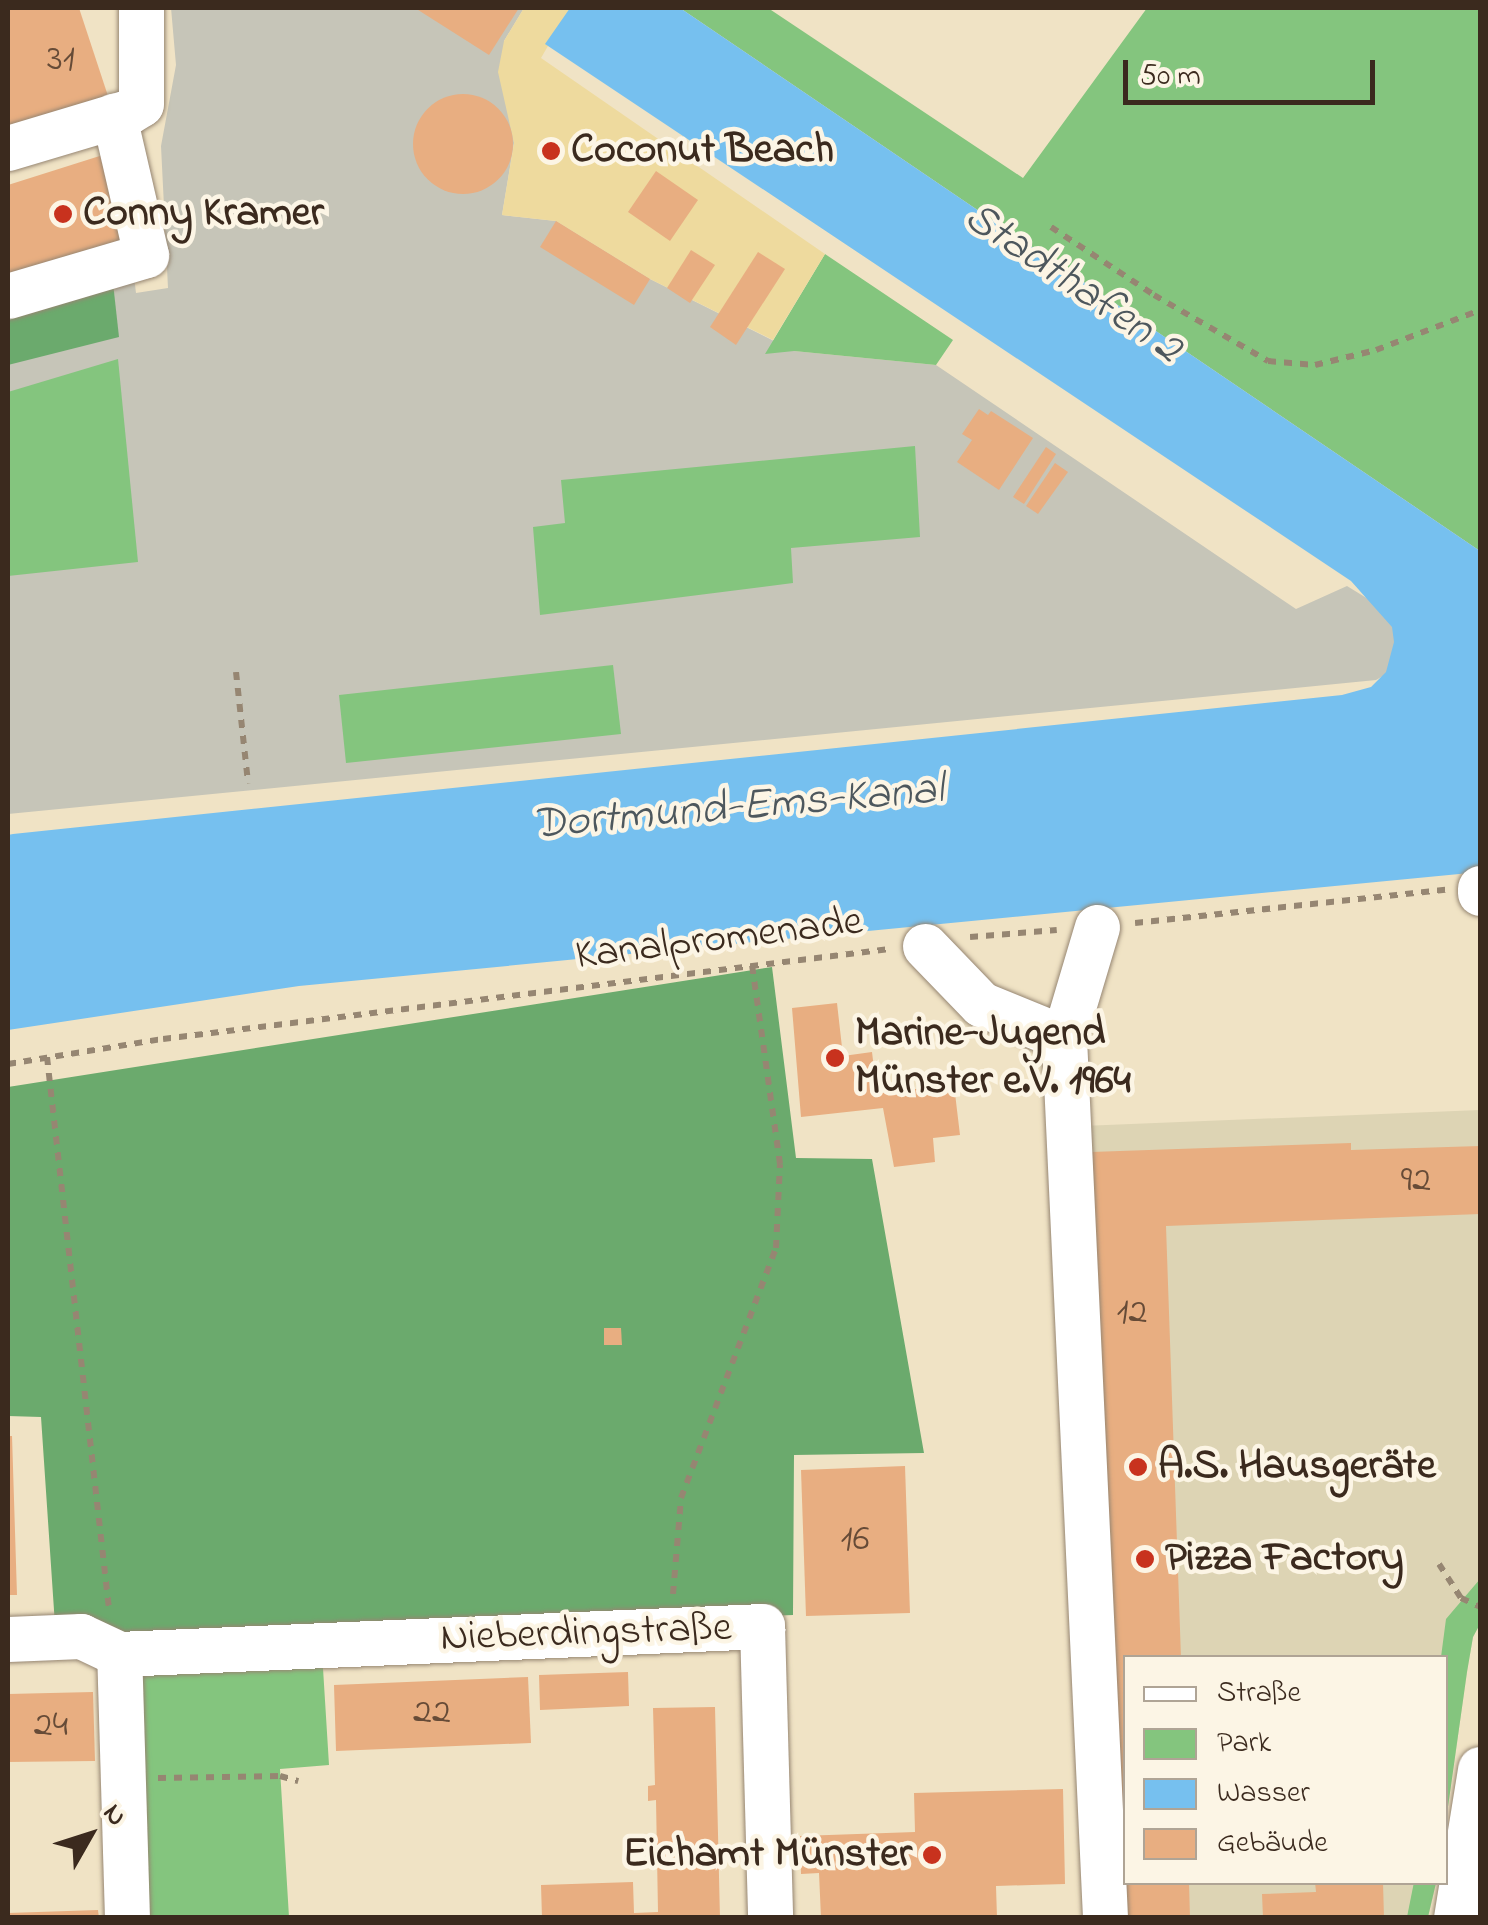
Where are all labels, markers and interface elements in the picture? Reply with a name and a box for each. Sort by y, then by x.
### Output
house number: 31 [47,38,75,84]
scale bar [1128,40,1380,102]
text: 50 m [1140,55,1201,99]
place label: Coconut Beach [571,126,834,176]
marker: Coconut Beach [540,140,562,162]
place label: Conny Kramer [83,189,324,239]
water label: Stadthafen 2 [953,191,1191,377]
marker: Conny Kramer [52,203,74,225]
water label: Dortmund-Ems-Kanal [530,764,946,854]
street label: Kanalpromenade [573,897,865,983]
place label: Marine-Jugend Münster e.V. 1964 [855,1009,1131,1108]
marker: Marine-Jugend Münster e.V. 1964 [824,1047,846,1069]
house number: 92 [1401,1159,1431,1205]
house number: 12 [1117,1291,1147,1337]
place label: A.S. Hausgeräte [1158,1442,1436,1492]
marker: A.S. Hausgeräte [1127,1456,1149,1478]
house number: 16 [841,1518,869,1564]
place label: Pizza Factory [1165,1534,1404,1584]
marker: Pizza Factory [1134,1548,1156,1570]
street label: Nieberdingstraße [439,1604,733,1664]
legend [1123,1655,1448,1885]
text: Straße [1217,1672,1301,1716]
house number: 22 [413,1691,451,1737]
house number: 24 [34,1704,68,1750]
text: Park [1217,1722,1271,1766]
text: Wasser [1217,1772,1310,1816]
north arrow [40,1785,140,1885]
text: N [92,1796,136,1836]
text: Gebäude [1217,1822,1328,1866]
place label: Eichamt Münster [623,1830,912,1880]
marker: Eichamt Münster [921,1844,943,1866]

